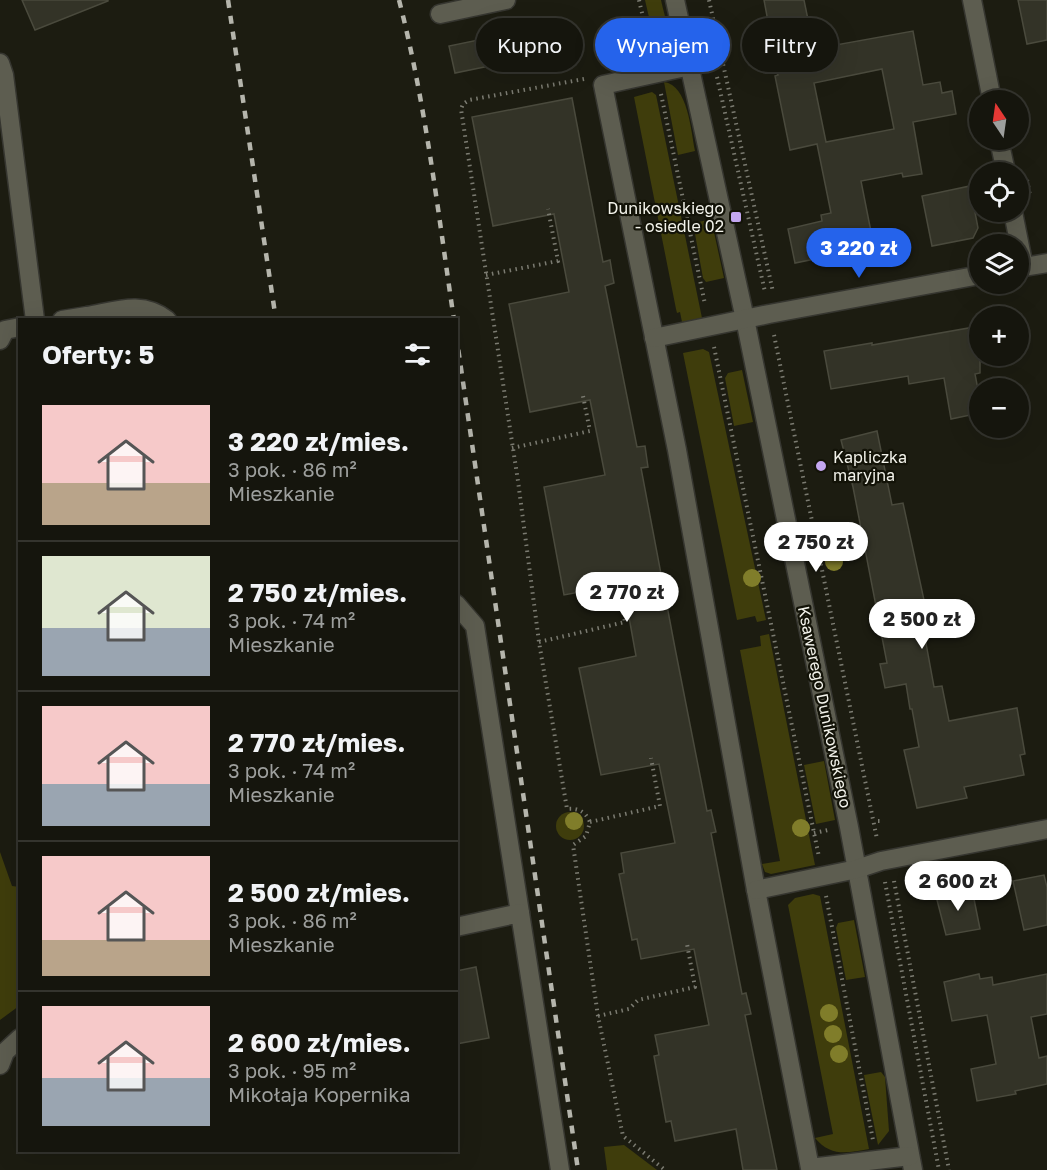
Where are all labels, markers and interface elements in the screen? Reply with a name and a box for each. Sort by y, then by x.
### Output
chip: Kupno [476,18,583,72]
chip: Wynajem [595,18,730,72]
chip: Filtry [742,18,838,72]
north arrow [969,90,1029,150]
map controls [969,90,1029,438]
button: locate [969,162,1029,222]
place label: Dunikowskiego - osiedle 02 [607,198,724,236]
marker: Dunikowskiego - osiedle 02 [729,210,743,224]
pin: 3 220 zł [797,228,921,279]
button: layers [969,234,1029,294]
text: 3 220 zł [820,235,898,259]
button: + [969,306,1029,366]
icon: filters [401,338,434,371]
text: Oferty: 5 [42,339,154,370]
button: − [969,378,1029,438]
text: 3 220 zł/mies. [228,426,409,457]
icon: home [90,429,162,501]
place label: Kapliczka maryjna [833,447,907,485]
text: 3 pok. · 86 m² [228,457,357,481]
marker: Kapliczka maryjna [814,459,828,473]
text: Mieszkanie [228,481,335,505]
pin: 2 750 zł [754,522,878,573]
text: 2 750 zł [778,529,854,553]
pin: 2 770 zł [565,572,689,623]
text: 2 750 zł/mies. [228,577,407,608]
text: 2 770 zł [590,579,664,603]
icon: home [90,580,162,652]
pin: 2 500 zł [860,599,984,650]
street label: Ksawerego Dunikowskiego [794,604,856,810]
text: 2 500 zł [883,606,961,630]
text: 3 pok. · 74 m² [228,608,355,632]
text: Mieszkanie [228,632,335,656]
text: 2 770 zł/mies. [228,727,406,758]
icon: home [90,730,162,802]
text: 3 pok. · 74 m² [228,758,355,782]
text: Mieszkanie [228,782,335,806]
pin: 2 600 zł [896,861,1020,912]
text: 2 600 zł [919,868,997,892]
text: 2 500 zł/mies. [228,877,410,908]
icon: home [90,880,162,952]
text: 3 pok. · 86 m² [228,908,357,932]
text: Mieszkanie [228,932,335,956]
text: 2 600 zł/mies. [228,1027,411,1058]
icon: home [90,1030,162,1102]
text: 3 pok. · 95 m² [228,1058,356,1082]
text: Mikołaja Kopernika [228,1082,411,1106]

